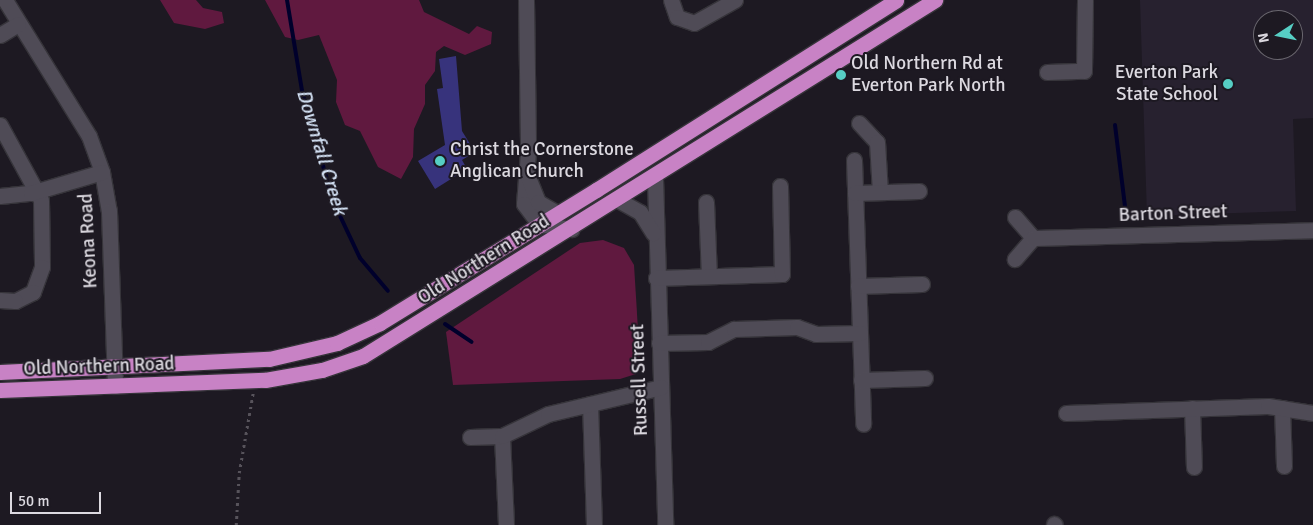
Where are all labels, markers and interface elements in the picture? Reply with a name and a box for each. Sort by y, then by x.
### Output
north arrow [1253,10,1303,60]
text: N [1254,31,1273,44]
place label: Old Northern Rd at Everton Park North [851,53,1006,97]
place label: Everton Park State School [1115,62,1218,106]
marker: Old Northern Rd at Everton Park North [835,69,847,81]
marker: Everton Park State School [1222,78,1234,90]
water label: Downfall Creek [291,86,353,218]
place label: Christ the Cornerstone Anglican Church [450,139,634,183]
marker: Christ the Cornerstone Anglican Church [434,155,446,167]
street label: Keona Road [75,193,103,289]
street label: Barton Street [1118,201,1228,227]
street label: Old Northern Road [414,210,554,310]
street label: Russell Street [627,324,653,436]
street label: Old Northern Road [23,353,175,381]
scale bar [12,482,104,514]
text: 50 m [18,492,49,510]

